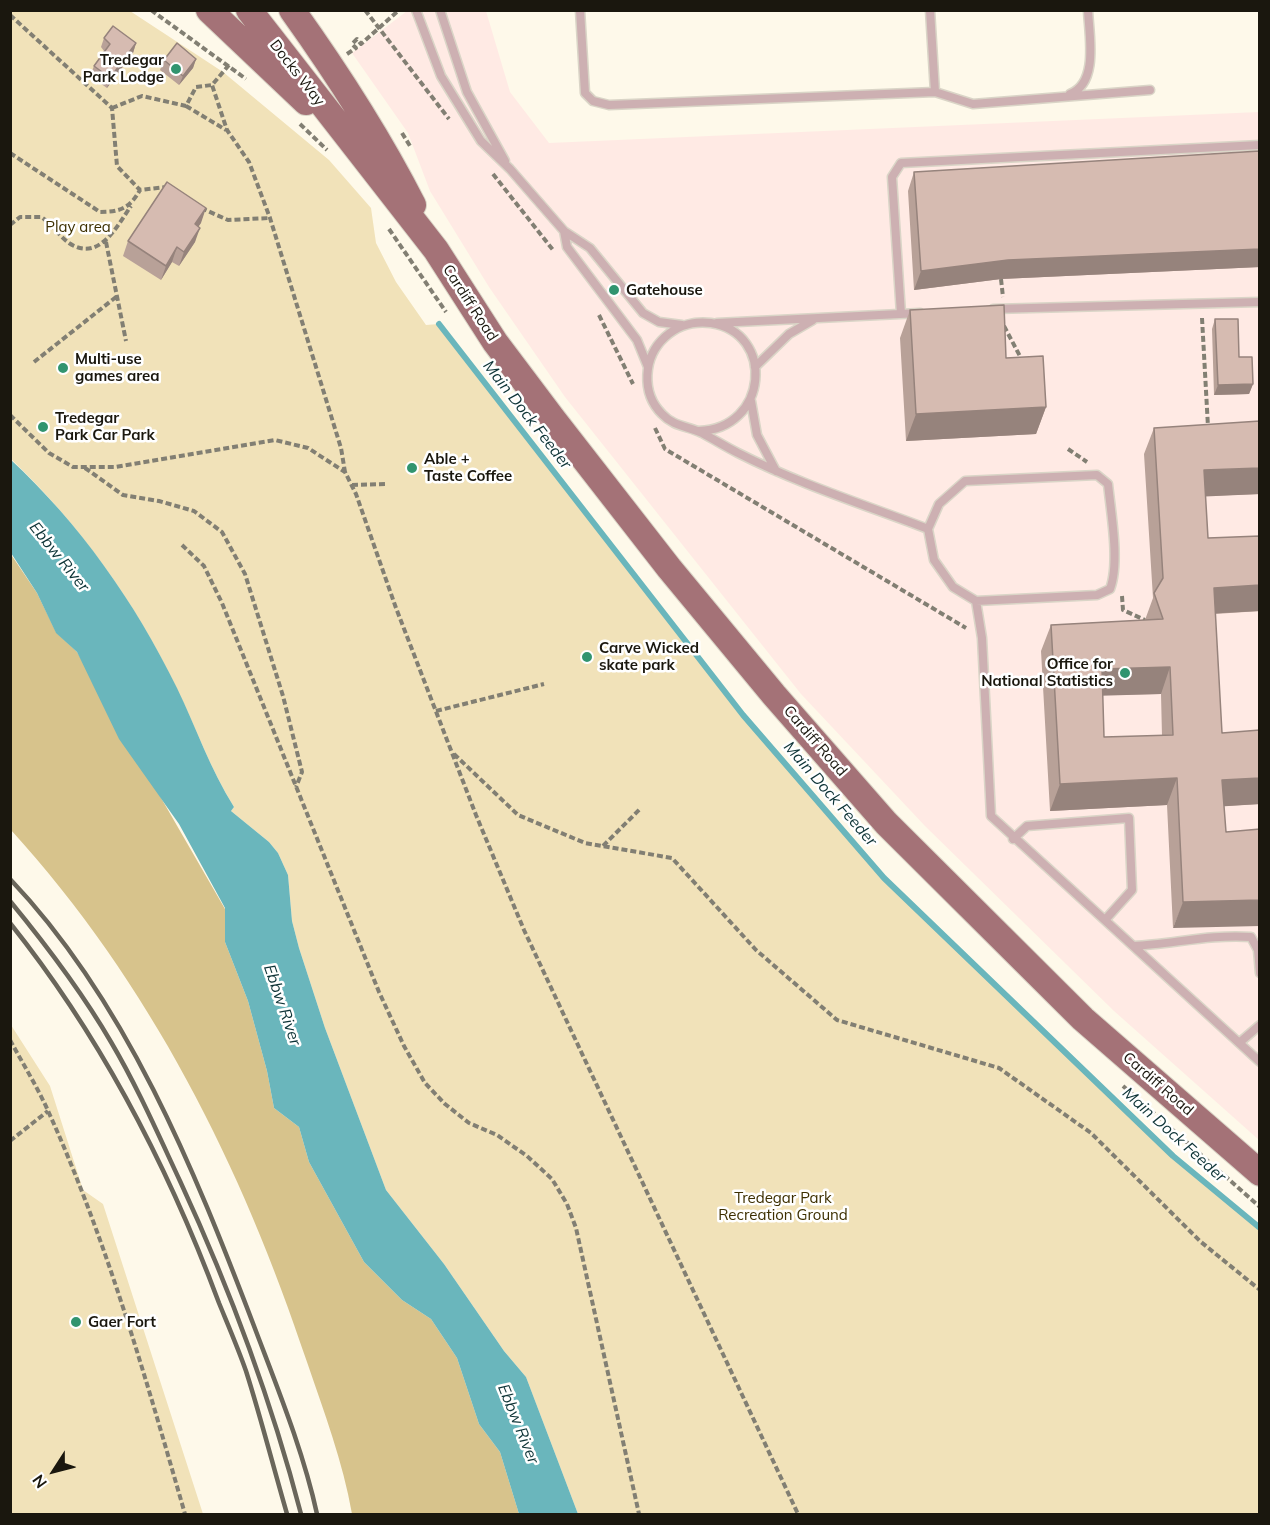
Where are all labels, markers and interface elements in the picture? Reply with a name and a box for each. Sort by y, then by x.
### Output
street label: Docks Way [266,36,328,110]
place label: Tredegar Park Lodge [83,51,164,86]
marker: Tredegar Park Lodge [169,62,183,76]
park label: Play area [45,218,111,236]
street label: Cardiff Road [439,261,501,345]
place label: Gatehouse [626,281,703,299]
marker: Gatehouse [607,283,621,297]
place label: Multi-use games area [75,350,160,385]
water label: Main Dock Feeder [479,357,575,473]
marker: Multi-use games area [56,361,70,375]
place label: Tredegar Park Car Park [55,409,155,444]
marker: Tredegar Park Car Park [36,420,50,434]
place label: Able + Taste Coffee [424,450,512,485]
marker: Able + Taste Coffee [405,461,419,475]
water label: Ebbw River [25,518,93,596]
place label: Carve Wicked skate park [599,639,699,674]
marker: Carve Wicked skate park [580,650,594,664]
place label: Office for National Statistics [981,655,1113,690]
marker: Office for National Statistics [1118,666,1132,680]
street label: Cardiff Road [779,702,851,780]
water label: Main Dock Feeder [779,738,881,850]
water label: Ebbw River [259,962,305,1048]
street label: Cardiff Road [1119,1048,1197,1120]
water label: Main Dock Feeder [1118,1084,1230,1186]
park label: Tredegar Park Recreation Ground [718,1189,848,1224]
place label: Gaer Fort [88,1313,156,1331]
marker: Gaer Fort [69,1315,83,1329]
water label: Ebbw River [493,1381,543,1467]
north arrow [24,1441,84,1501]
text: N [28,1471,51,1492]

